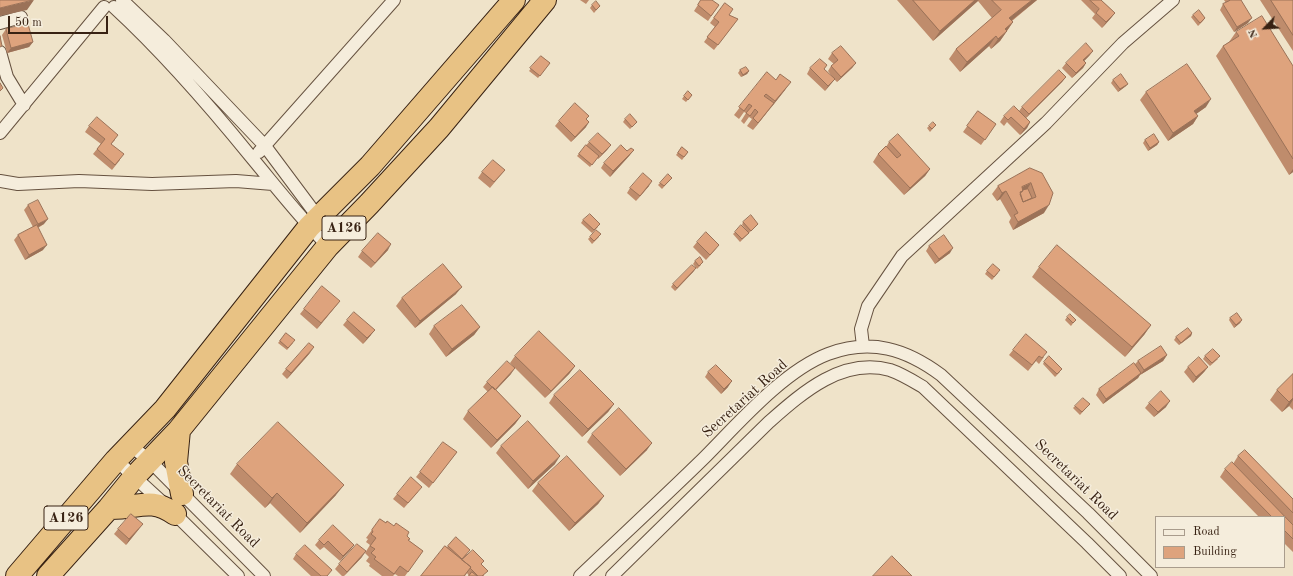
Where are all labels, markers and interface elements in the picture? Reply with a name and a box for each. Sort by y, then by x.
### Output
scale bar [10,8,110,34]
north arrow [1245,8,1285,48]
text: 50 m [15,17,42,29]
text: N [1247,27,1260,39]
road number: A126 [322,216,366,240]
street label: Secretariat Road [699,356,791,442]
street label: Secretariat Road [1031,436,1121,524]
street label: Secretariat Road [173,462,263,552]
road number: A126 [44,506,88,530]
legend [1155,516,1285,568]
text: Road [1193,526,1220,538]
text: Building [1193,546,1237,558]

